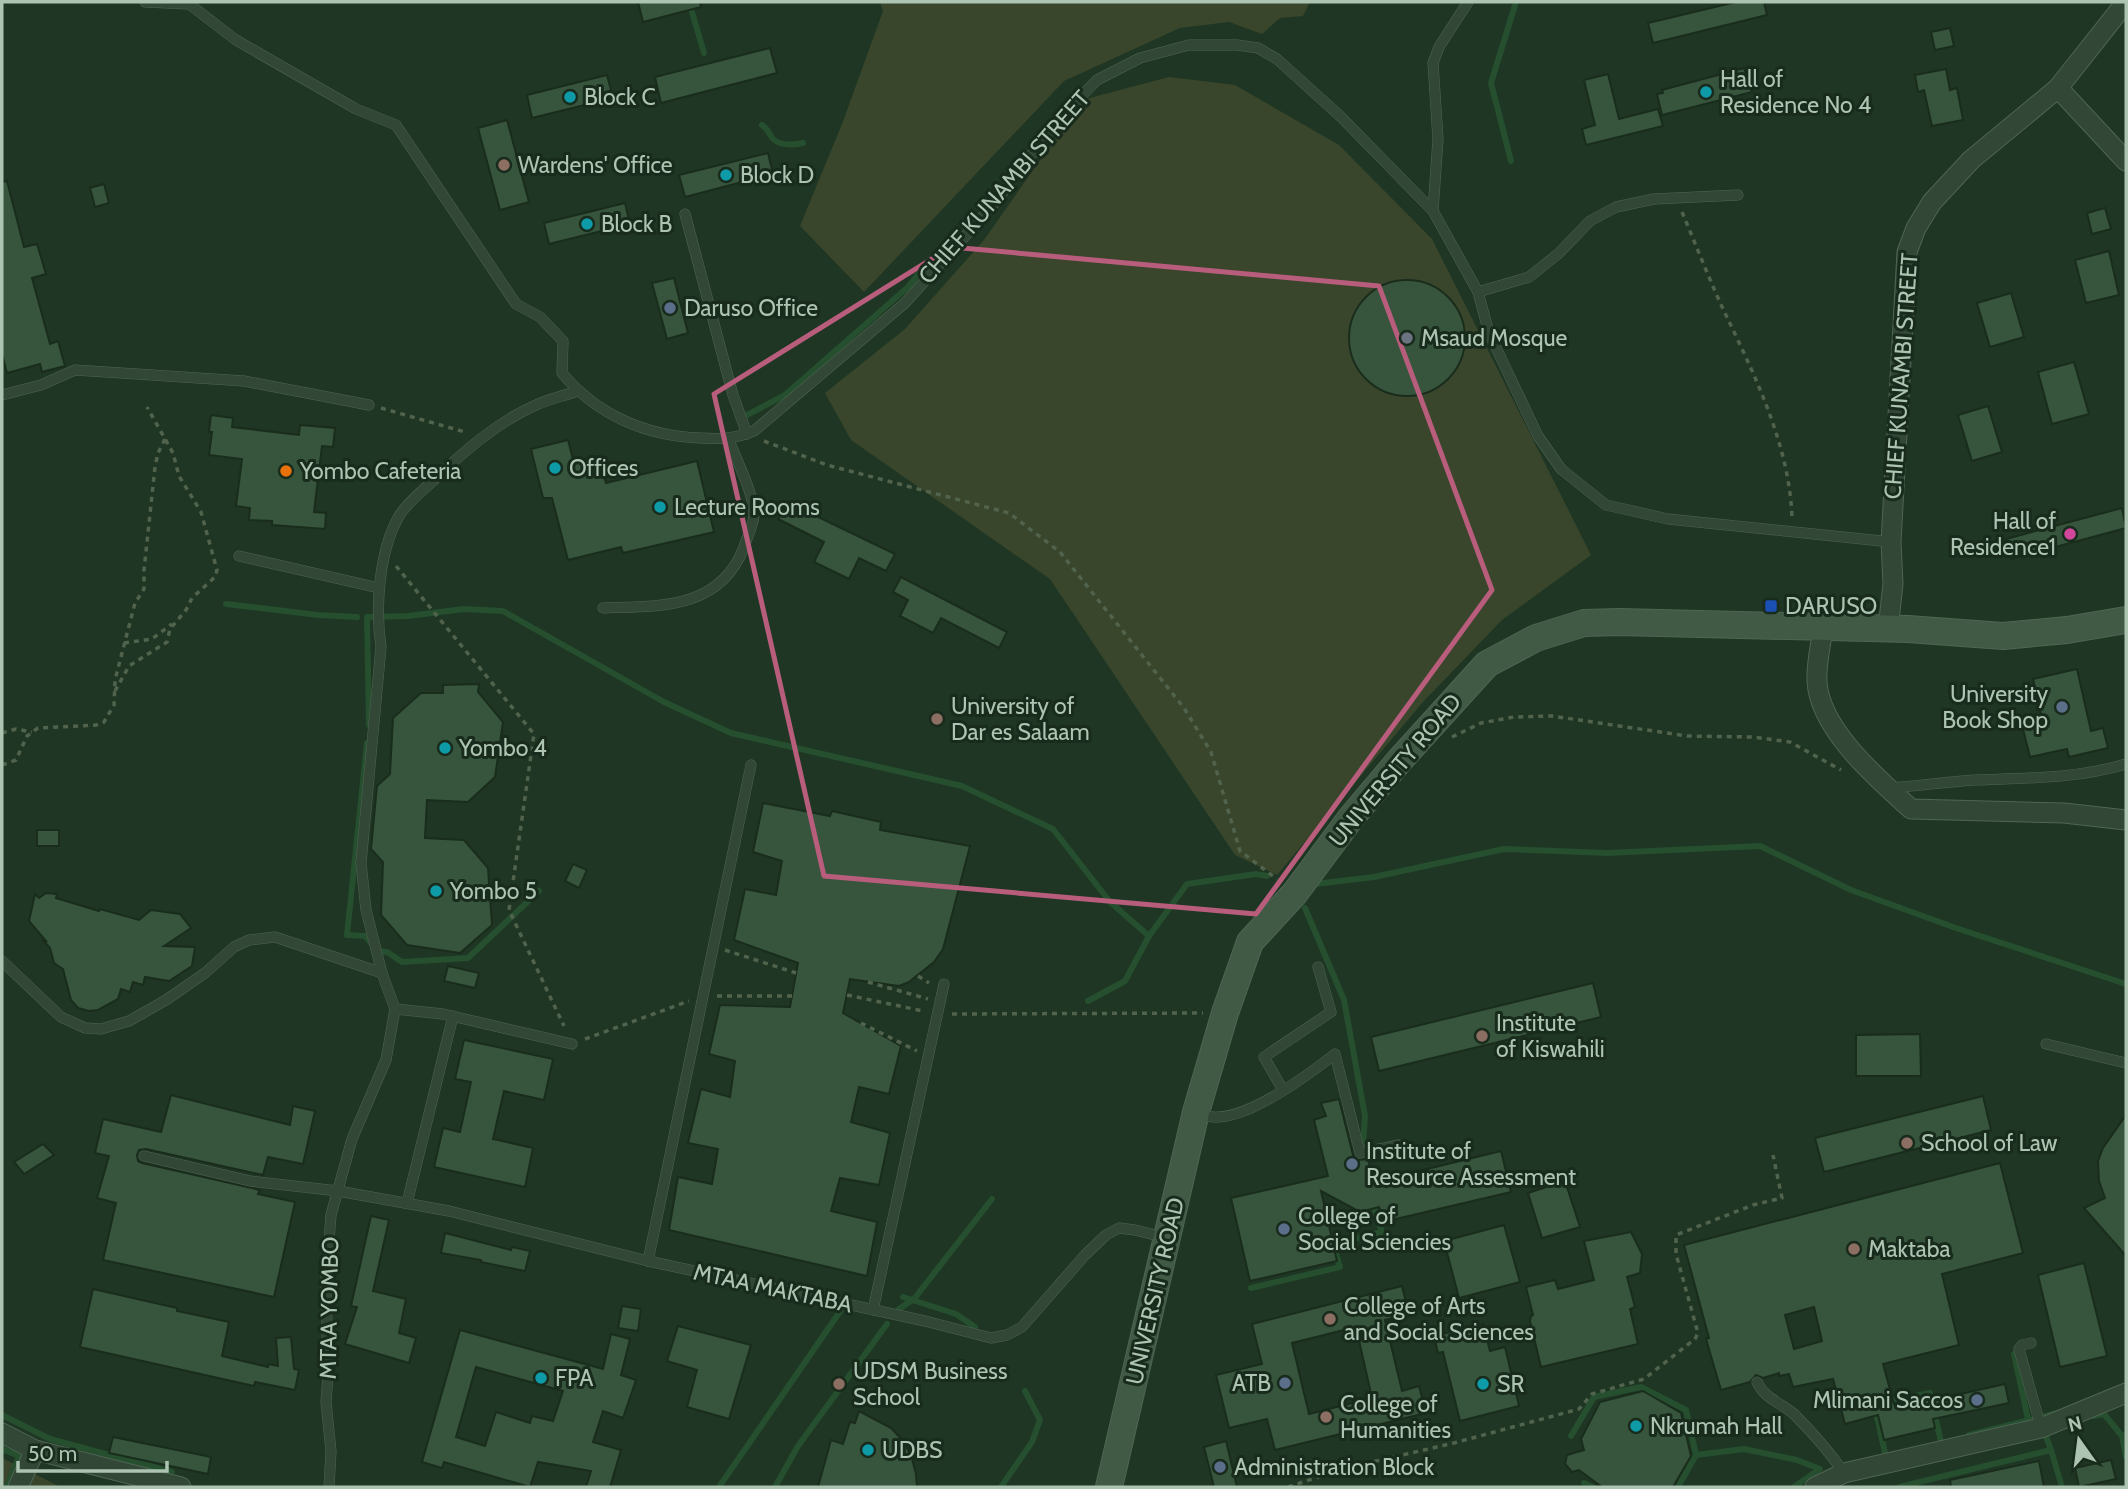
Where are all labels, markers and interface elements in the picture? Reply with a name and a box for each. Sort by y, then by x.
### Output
place label: Hall of Residence No 4 [1720,65,1871,119]
place label: Block C [584,83,656,111]
marker: Hall of Residence No 4 [1698,84,1714,100]
street label: CHIEF KUNAMBI STREET [912,85,1096,289]
marker: Block C [562,89,578,105]
place label: Wardens' Office [518,151,673,179]
marker: Wardens' Office [496,157,512,173]
place label: Block D [740,161,814,189]
marker: Block D [718,167,734,183]
place label: Block B [601,210,672,238]
marker: Block B [579,216,595,232]
street label: CHIEF KUNAMBI STREET [1878,252,1924,500]
place label: Daruso Office [684,294,818,322]
marker: Daruso Office [662,300,678,316]
place label: Msaud Mosque [1421,324,1568,352]
marker: Msaud Mosque [1399,330,1415,346]
place label: Offices [569,454,638,482]
place label: Yombo Cafeteria [299,457,461,485]
marker: Offices [547,460,563,476]
marker: Yombo Cafeteria [278,463,294,479]
place label: Lecture Rooms [674,493,820,521]
marker: Lecture Rooms [652,499,668,515]
place label: Hall of Residence1 [1950,507,2056,561]
marker: Hall of Residence1 [2062,526,2078,542]
place label: DARUSO [1785,592,1877,620]
marker: DARUSO [1763,598,1779,614]
place label: University Book Shop [1942,680,2048,734]
street label: UNIVERSITY ROAD [1323,688,1467,852]
place label: University of Dar es Salaam [951,692,1090,746]
marker: University Book Shop [2054,699,2070,715]
marker: University of Dar es Salaam [929,711,945,727]
place label: Yombo 4 [458,734,547,762]
marker: Yombo 4 [437,740,453,756]
place label: Yombo 5 [449,877,537,905]
marker: Yombo 5 [428,883,444,899]
place label: Institute of Kiswahili [1496,1009,1605,1063]
marker: Institute of Kiswahili [1474,1028,1490,1044]
place label: School of Law [1921,1129,2058,1157]
marker: School of Law [1899,1135,1915,1151]
place label: Institute of Resource Assessment [1366,1137,1576,1191]
marker: Institute of Resource Assessment [1344,1156,1360,1172]
street label: UNIVERSITY ROAD [1120,1195,1190,1387]
place label: College of Social Sciencies [1298,1202,1451,1256]
marker: College of Social Sciencies [1276,1221,1292,1237]
place label: Maktaba [1868,1235,1950,1263]
street label: MTAA YOMBO [314,1236,344,1380]
marker: Maktaba [1846,1241,1862,1257]
street label: MTAA MAKTABA [691,1258,855,1318]
place label: College of Arts and Social Sciences [1344,1292,1534,1346]
marker: College of Arts and Social Sciences [1322,1311,1338,1327]
place label: UDSM Business School [853,1357,1007,1411]
place label: FPA [555,1364,593,1392]
place label: ATB [1232,1369,1271,1397]
marker: FPA [533,1370,549,1386]
place label: SR [1497,1370,1524,1398]
marker: ATB [1277,1375,1293,1391]
marker: UDSM Business School [831,1376,847,1392]
marker: SR [1475,1376,1491,1392]
place label: Mlimani Saccos [1813,1386,1963,1414]
place label: College of Humanities [1340,1390,1451,1444]
marker: Mlimani Saccos [1969,1392,1985,1408]
north arrow [2044,1405,2114,1475]
marker: College of Humanities [1318,1409,1334,1425]
text: N [2066,1411,2084,1437]
place label: Nkrumah Hall [1650,1412,1783,1440]
marker: Nkrumah Hall [1628,1418,1644,1434]
scale bar [18,1430,166,1474]
place label: UDBS [882,1436,942,1464]
text: 50 m [28,1441,77,1466]
marker: UDBS [860,1442,876,1458]
place label: Administration Block [1234,1453,1435,1481]
marker: Administration Block [1212,1459,1228,1475]

